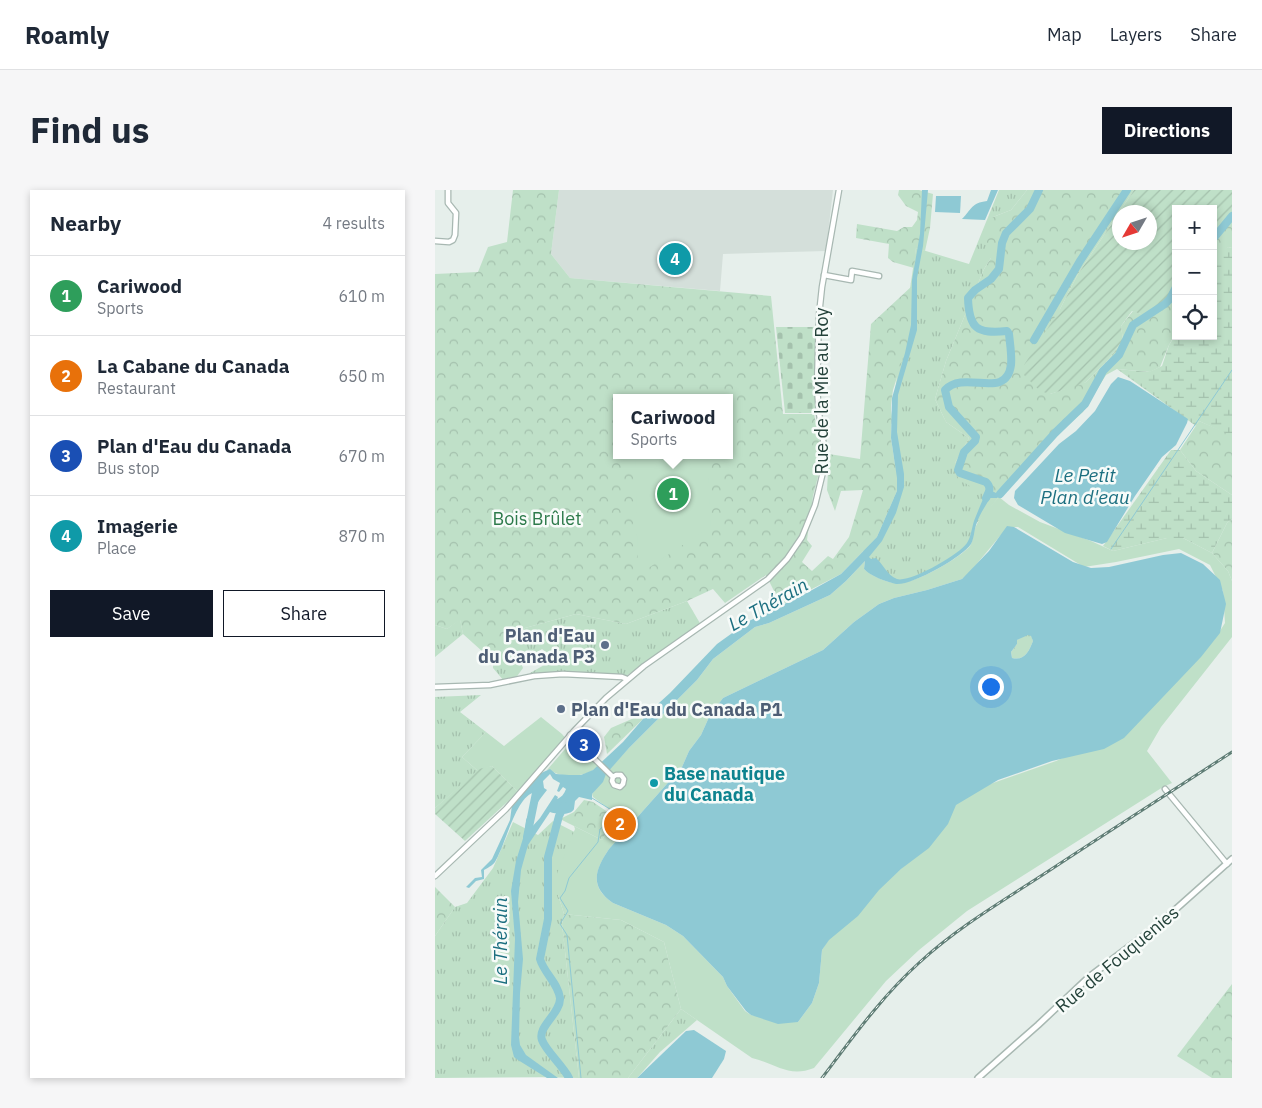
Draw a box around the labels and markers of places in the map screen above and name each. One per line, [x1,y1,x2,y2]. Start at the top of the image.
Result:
pin: 4 [659,240,691,278]
pin: 1 [657,475,689,513]
place label: Plan d'Eau du Canada P3 [478,624,595,668]
marker: Plan d'Eau du Canada P3 [599,639,611,651]
place label: Plan d'Eau du Canada P1 [571,698,782,721]
marker: Plan d'Eau du Canada P1 [555,703,567,715]
pin: 3 [568,726,600,764]
place label: Base nautique du Canada [664,762,785,806]
marker: Base nautique du Canada [648,777,660,789]
pin: 2 [604,805,636,843]

